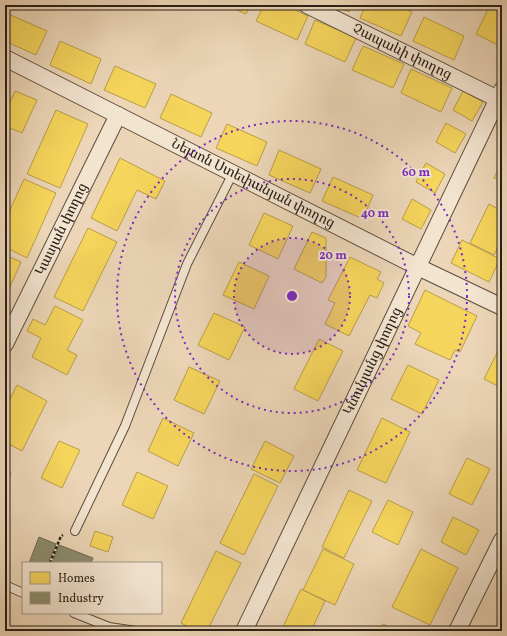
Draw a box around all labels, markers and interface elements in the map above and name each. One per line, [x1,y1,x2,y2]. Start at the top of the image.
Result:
street label: Չապաևի փողոց [349,19,455,84]
street label: Նելսոն Ստեփանյան փողոց [168,134,338,233]
text: 60 m [402,165,430,181]
street label: Կասյան փողոց [31,180,92,279]
text: 40 m [361,206,390,222]
text: 20 m [319,248,347,264]
centre of rings [285,289,299,303]
street label: Կնունյանց փողոց [339,304,407,418]
legend [22,562,162,614]
text: Homes [58,571,95,587]
text: Industry [58,591,104,607]

